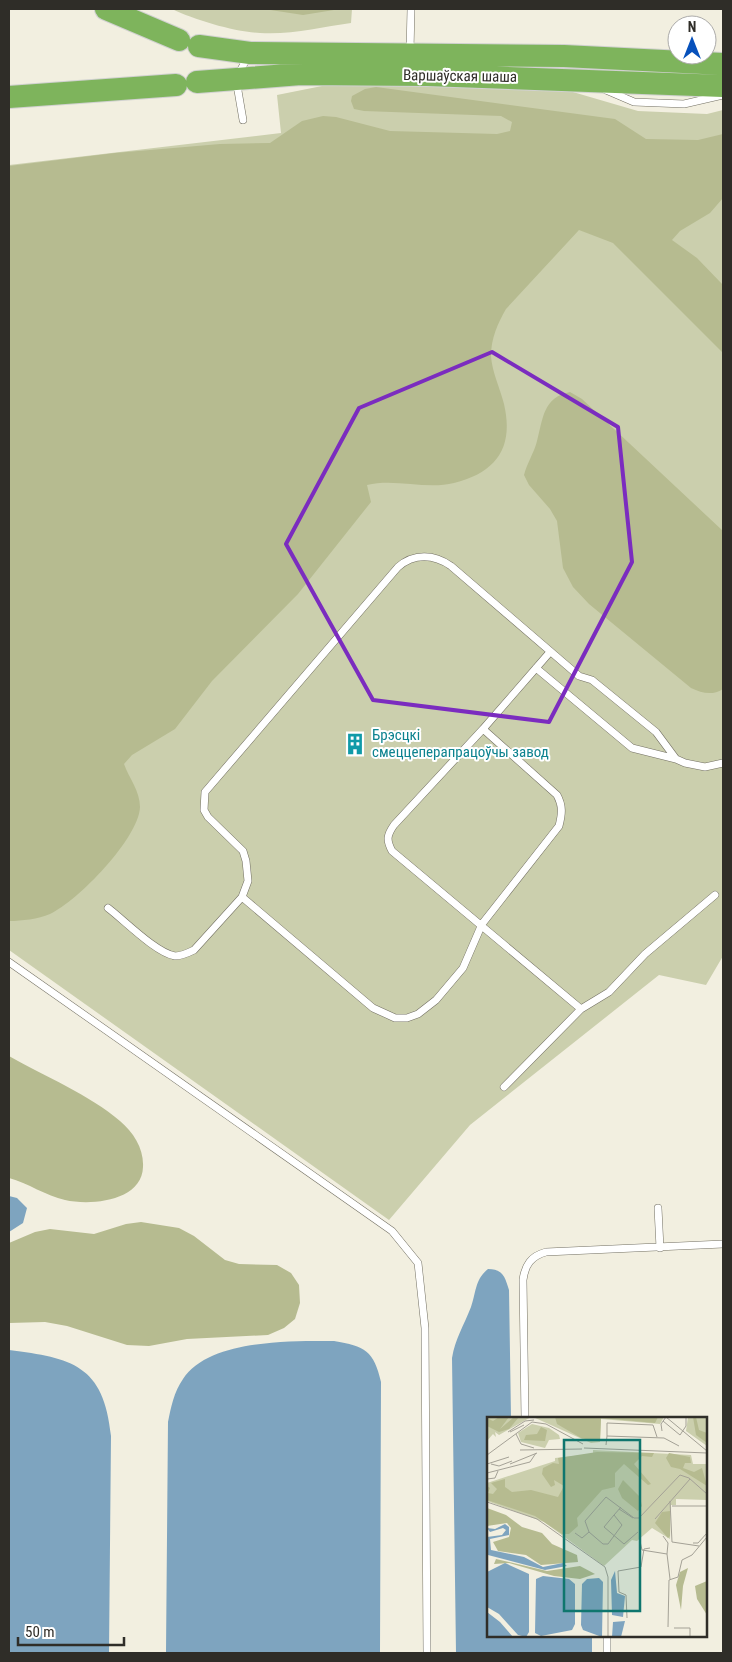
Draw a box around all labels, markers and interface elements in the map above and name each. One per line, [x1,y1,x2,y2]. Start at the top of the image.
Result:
north arrow [667,15,717,65]
text: N [688,19,696,35]
street label: Варшаўская шаша [403,66,517,86]
place label: Брэсцкі смеццеперапрацоўчы завод [372,726,549,761]
building icon: Брэсцкі смеццеперапрацоўчы завод [342,731,368,757]
inset map [487,1417,707,1637]
scale bar [18,1614,124,1646]
text: 50 m [25,1623,55,1641]

